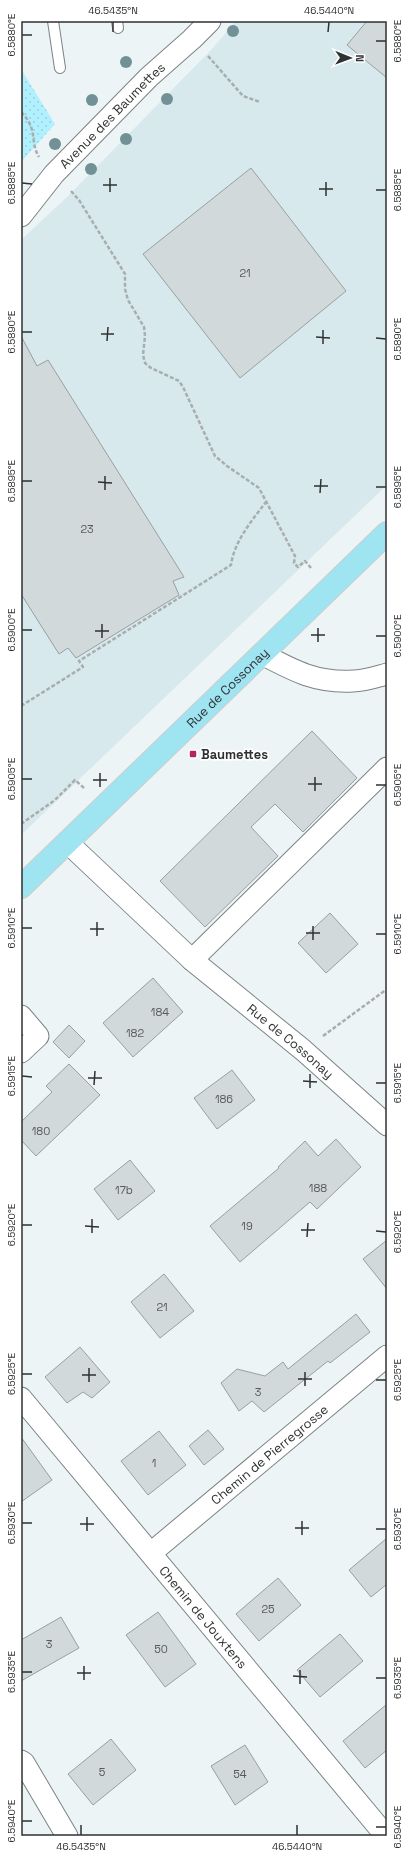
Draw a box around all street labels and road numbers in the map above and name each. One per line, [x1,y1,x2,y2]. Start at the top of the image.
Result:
street label: Avenue des Baumettes [56,58,168,172]
street label: Rue de Cossonay [183,644,272,731]
street label: Rue de Cossonay [244,1000,337,1082]
street label: Chemin de Pierregrosse [207,1400,331,1508]
street label: Chemin de Jouxtens [156,1562,251,1672]

